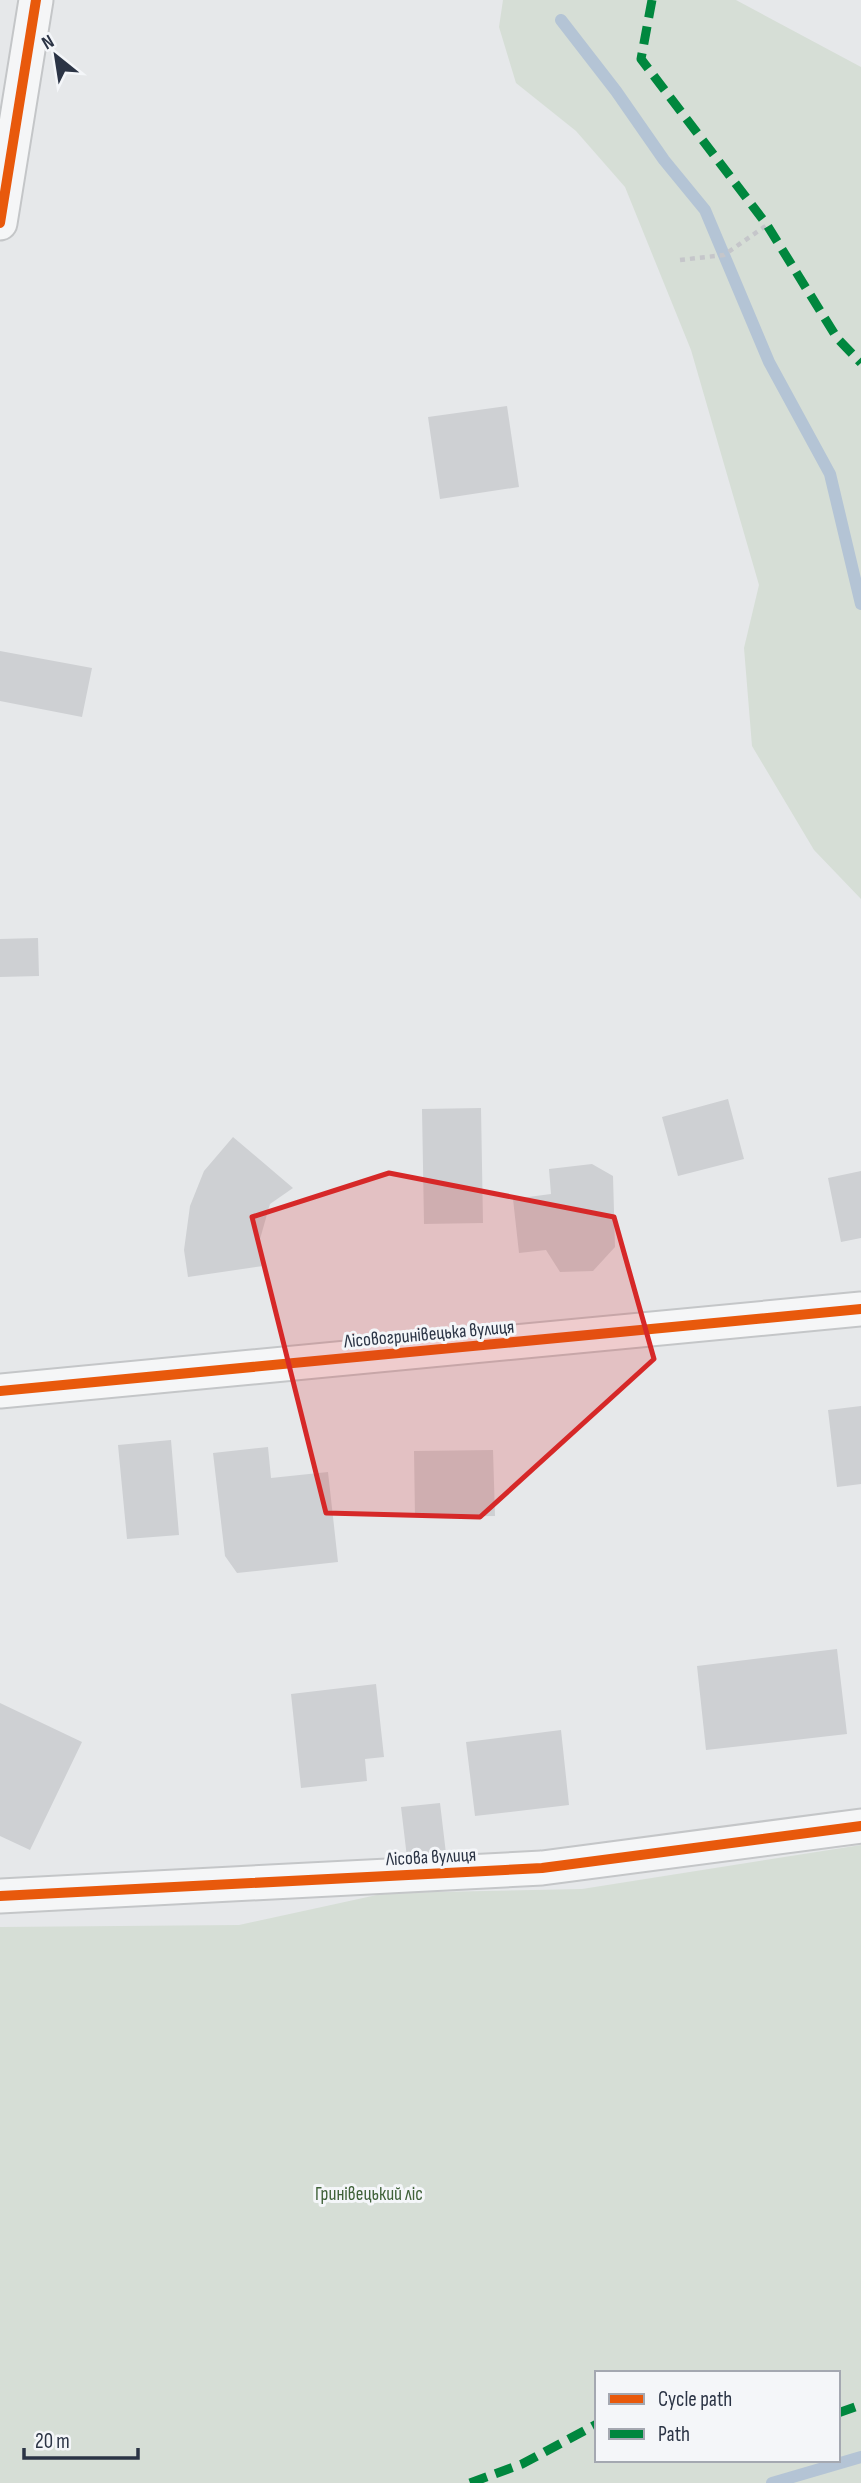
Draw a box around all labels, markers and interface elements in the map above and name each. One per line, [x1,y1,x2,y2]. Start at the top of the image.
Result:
north arrow [21,21,91,91]
text: N [38,30,58,55]
street label: Лісовогринівецька вулиця [342,1316,515,1353]
street label: Лісова вулиця [384,1844,477,1871]
park label: Гринівецький ліс [315,2183,423,2206]
legend [595,2371,840,2462]
text: Cycle path [658,2387,732,2412]
scale bar [24,2416,138,2460]
text: Path [658,2422,690,2447]
text: 20 m [35,2429,70,2454]

